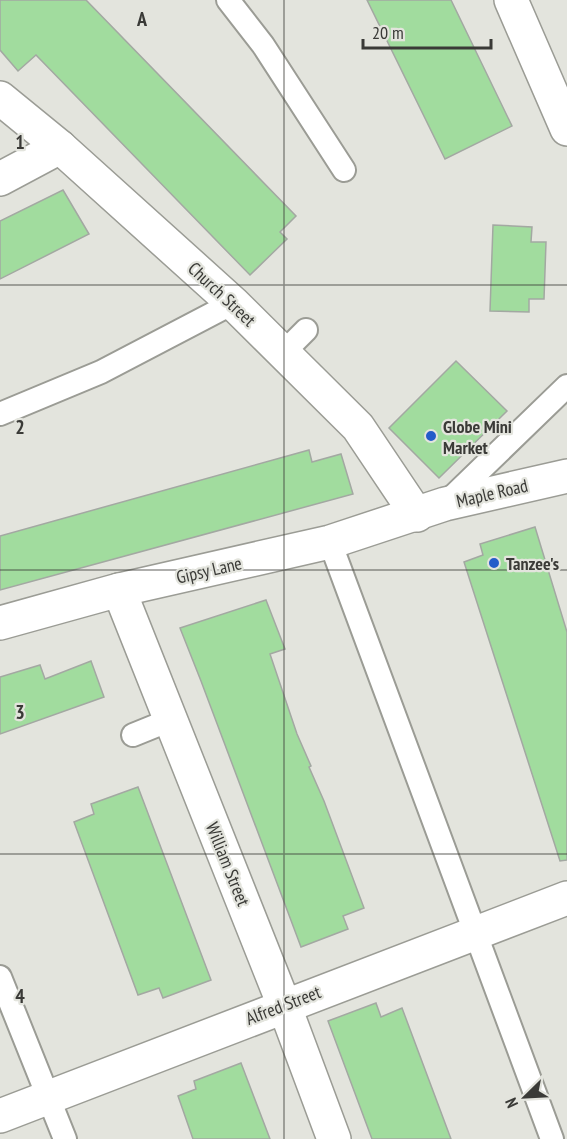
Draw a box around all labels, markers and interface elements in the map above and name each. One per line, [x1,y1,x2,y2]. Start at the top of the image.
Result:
text: A [136,6,148,32]
scale bar [363,12,490,50]
text: 20 m [372,21,404,44]
text: 1 [15,129,25,155]
street label: Church Street [183,257,261,331]
text: 2 [15,414,25,440]
place label: Globe Mini Market [443,415,512,459]
marker: Globe Mini Market [424,429,438,443]
street label: Maple Road [454,474,530,512]
street label: Gipsy Lane [174,551,244,589]
place label: Tanzee's [506,552,559,575]
marker: Tanzee's [487,556,501,570]
text: 3 [15,699,25,725]
street label: William Street [201,819,255,909]
street label: Alfred Street [242,980,324,1030]
text: 4 [15,983,25,1009]
north arrow [495,1067,555,1127]
text: N [500,1095,522,1111]

